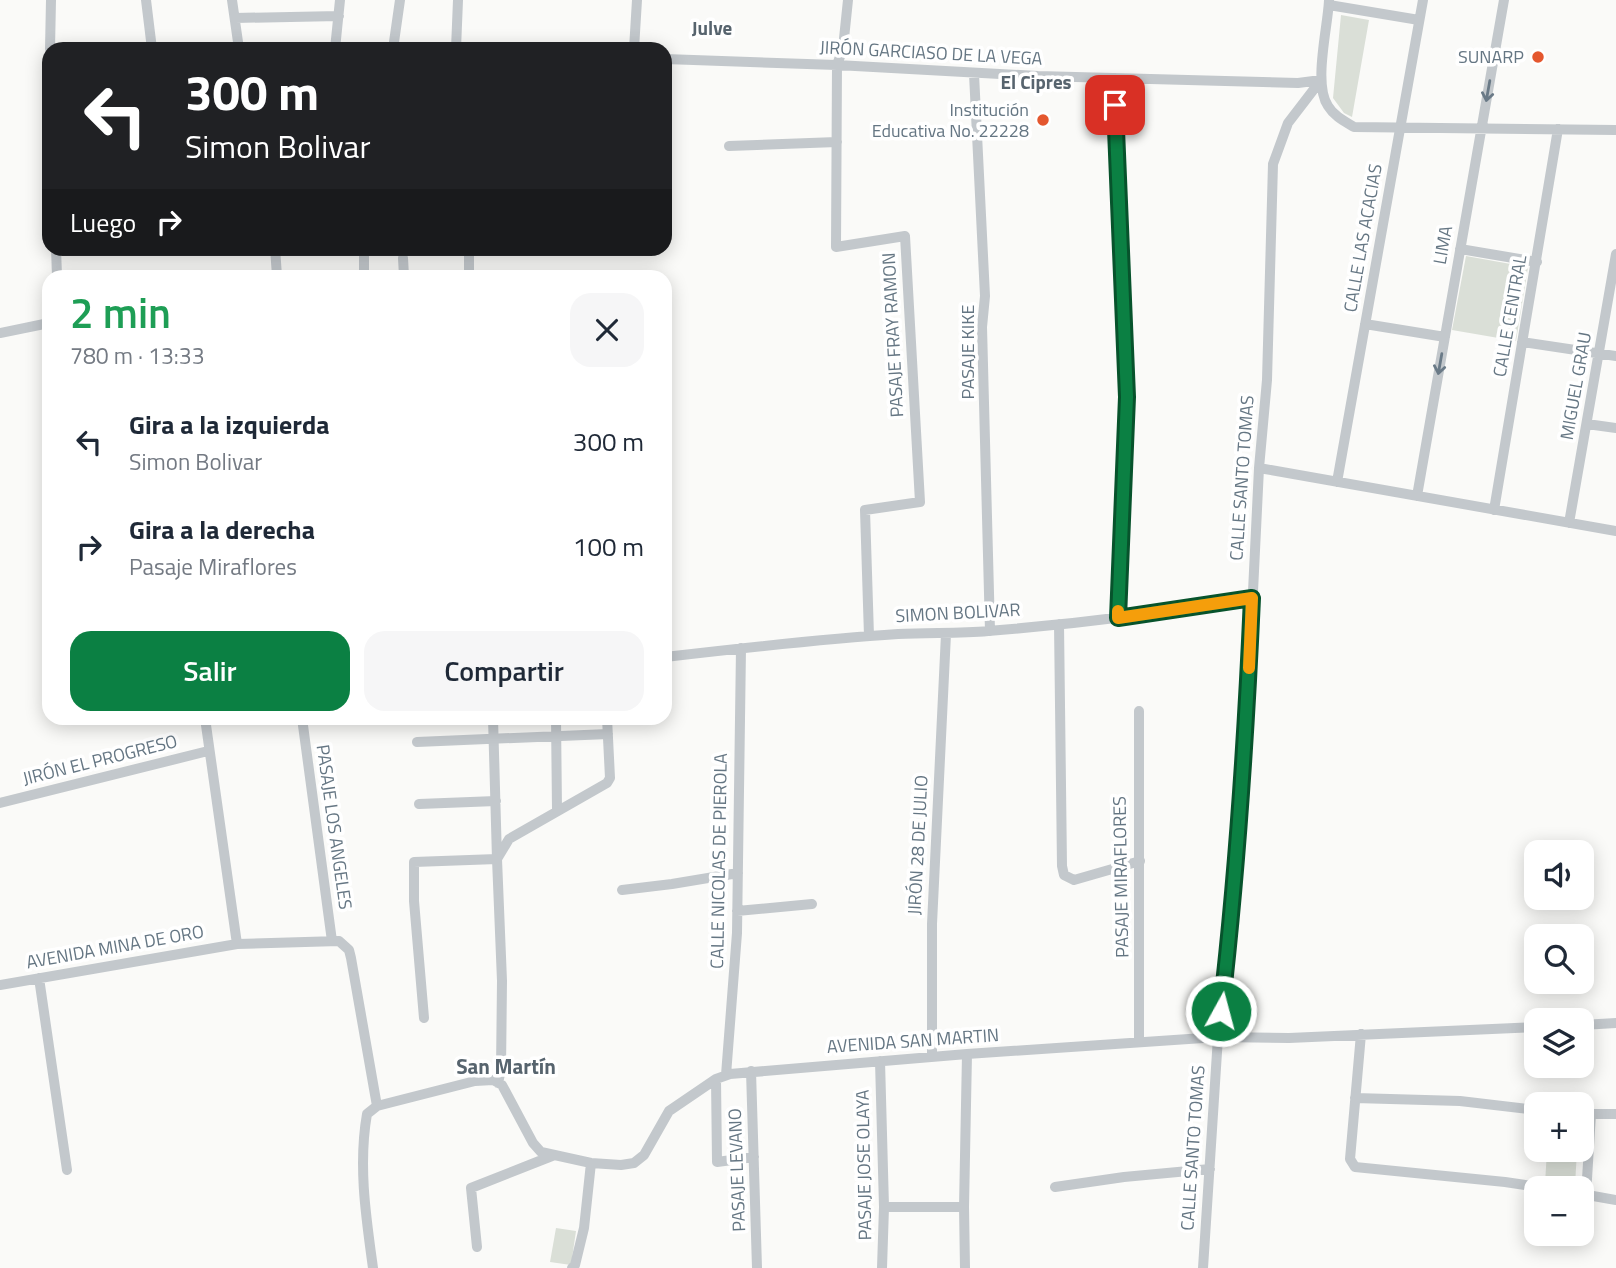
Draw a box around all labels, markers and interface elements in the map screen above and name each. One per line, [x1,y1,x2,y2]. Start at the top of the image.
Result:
district label: Julve [692,13,733,42]
street label: JIRÓN GARCIASO DE LA VEGA [819,33,1043,72]
place label: SUNARP [1458,43,1524,70]
marker: SUNARP [1530,49,1546,65]
text: 300 m [185,54,319,129]
district label: El Cipres [1000,67,1072,96]
icon: left [70,70,161,161]
pin [1085,75,1145,135]
one-way arrow [1480,79,1494,102]
icon: arrive [1096,86,1134,124]
place label: Institución Educativa No. 22228 [872,96,1029,144]
marker: Institución Educativa No. 22228 [1035,112,1051,128]
text: Simon Bolivar [185,122,370,170]
street label: CALLE LAS ACACIAS [1336,162,1389,314]
text: Luego [70,203,136,242]
icon: right [150,203,188,241]
street label: LIMA [1426,223,1459,266]
street label: PASAJE FRAY RAMON [875,252,910,418]
street label: CALLE CENTRAL [1486,252,1534,379]
text: 2 min [70,280,171,344]
button: close [570,293,644,367]
street label: PASAJE KIKE [954,304,981,399]
street label: MIGUEL GRAU [1553,330,1598,442]
text: 780 m · 13:33 [70,338,205,373]
one-way arrow [1433,352,1446,375]
street label: CALLE SANTO TOMAS [1222,394,1261,561]
text: Gira a la izquierda [129,405,330,444]
text: 300 m [573,422,644,461]
icon: left [70,423,108,461]
text: Simon Bolivar [129,444,262,479]
text: Gira a la derecha [129,510,315,549]
text: 100 m [573,527,644,566]
icon: right [70,528,108,566]
text: Pasaje Miraflores [129,549,297,584]
street label: SIMON BOLIVAR [895,596,1021,629]
button: Salir [70,631,350,711]
button: Compartir [364,631,644,711]
street label: JIRÓN EL PROGRESO [20,727,180,792]
street label: PASAJE LOS ANGELES [310,743,359,911]
street label: CALLE NICOLAS DE PIEROLA [703,753,734,969]
street label: JIRÓN 28 DE JULIO [900,774,935,916]
street label: PASAJE MIRAFLORES [1106,796,1135,958]
map controls [1524,840,1594,1246]
button: sound [1524,840,1594,910]
street label: AVENIDA MINA DE ORO [24,918,206,975]
button: search [1524,924,1594,994]
position arrow [1184,974,1258,1048]
button: layers [1524,1008,1594,1078]
street label: AVENIDA SAN MARTIN [826,1021,1000,1060]
district label: San Martín [456,1050,556,1082]
street label: CALLE SANTO TOMAS [1173,1064,1212,1231]
street label: PASAJE JOSE OLAYA [849,1089,878,1241]
button: + [1524,1092,1594,1162]
street label: PASAJE LEVANO [721,1108,752,1232]
button: − [1524,1176,1594,1246]

